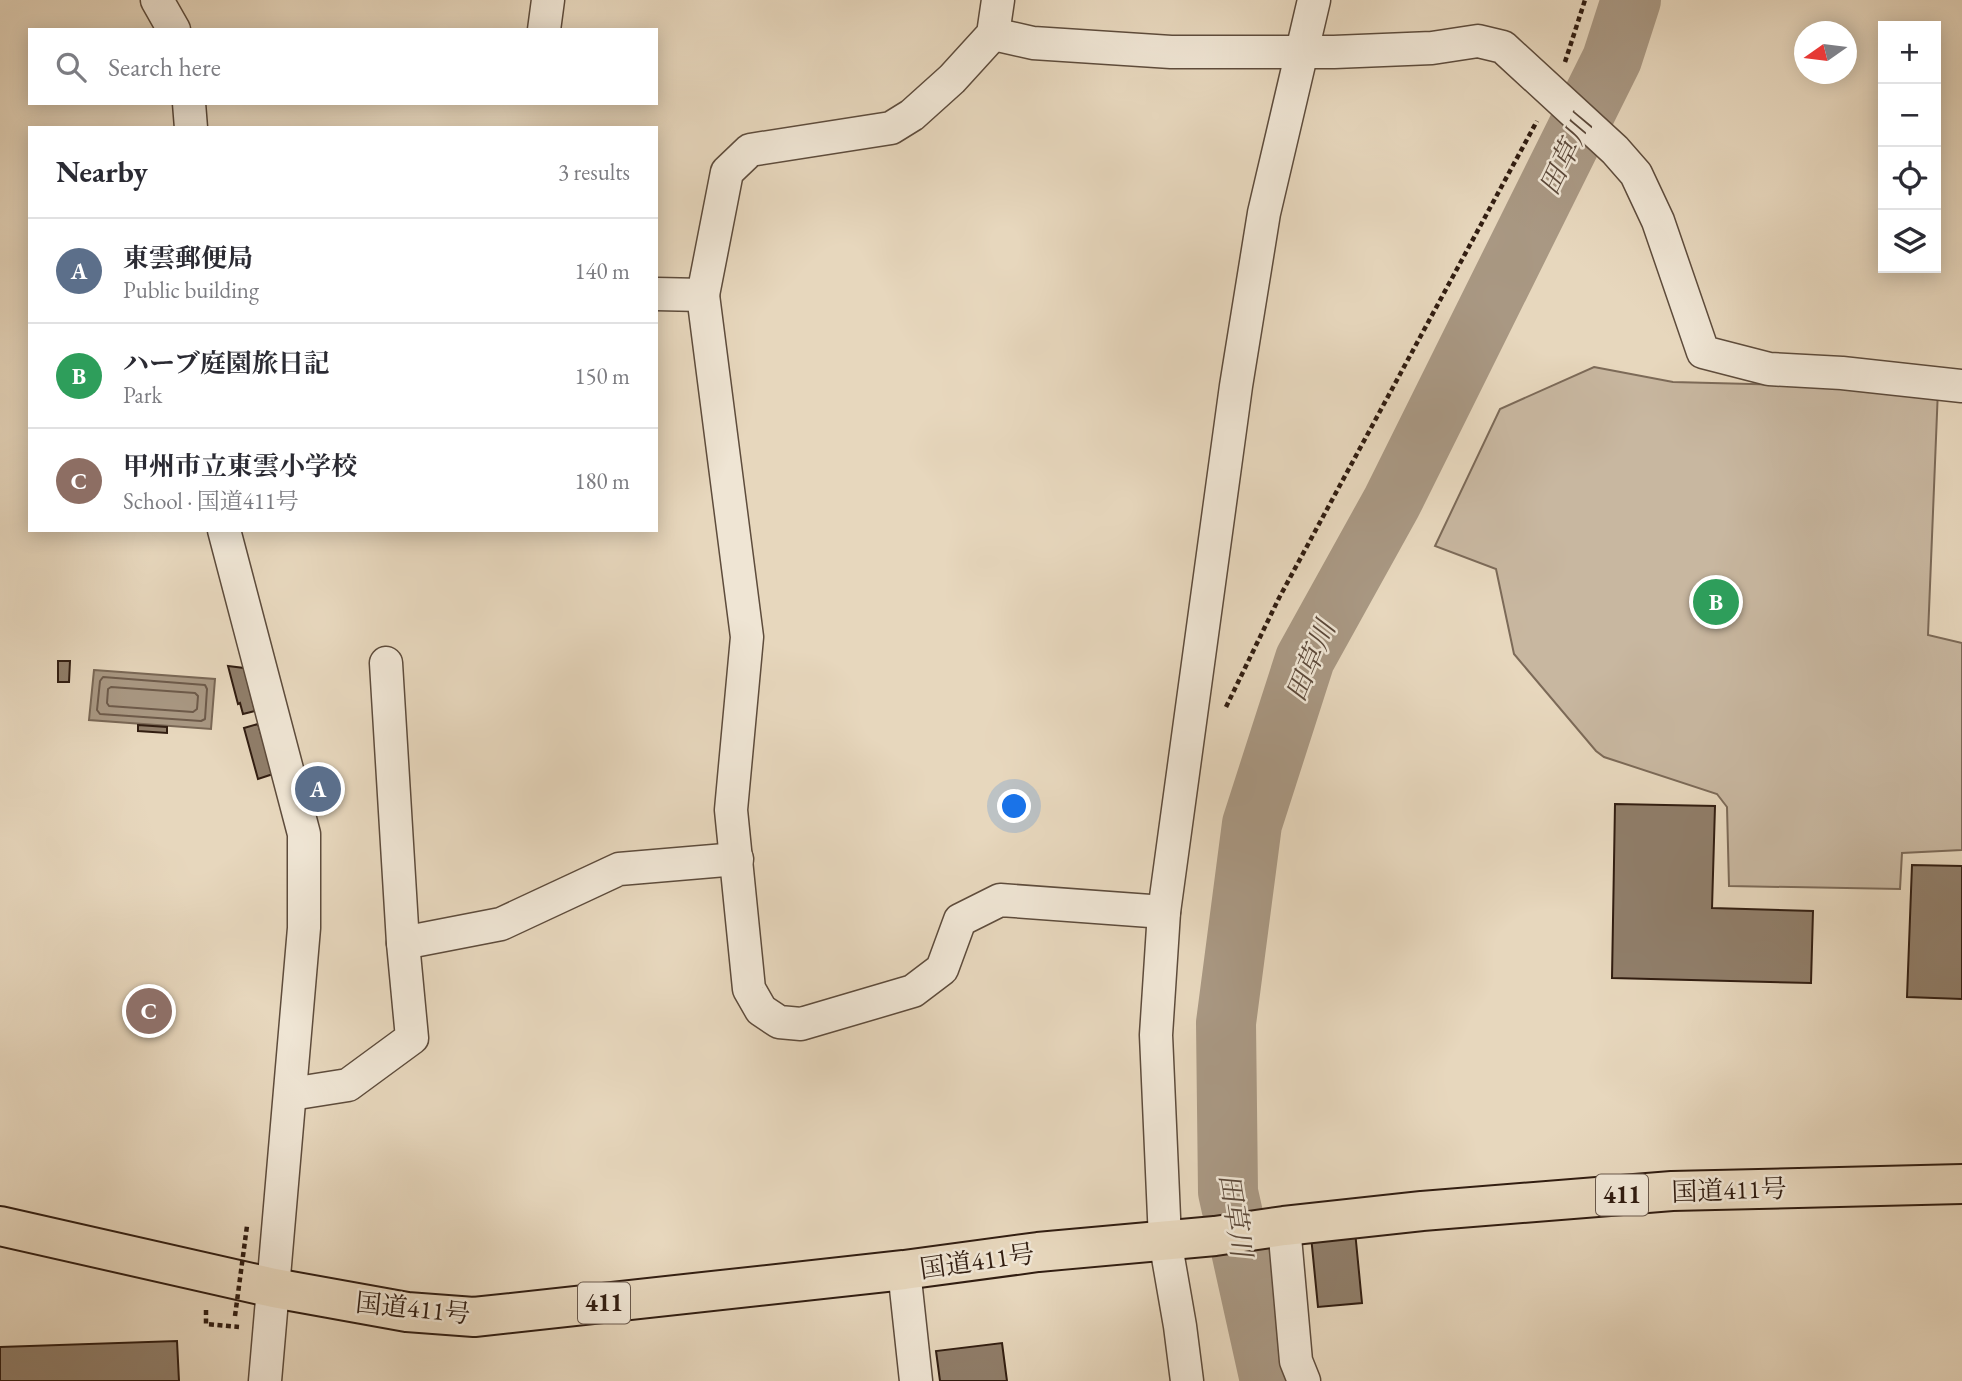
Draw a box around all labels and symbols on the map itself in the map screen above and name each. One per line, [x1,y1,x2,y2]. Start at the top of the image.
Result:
north arrow [1794,21,1857,84]
water label: 田草川 [1530,107,1601,201]
pin: B [1693,576,1739,628]
water label: 田草川 [1277,613,1344,707]
pin: A [295,763,341,815]
your location [997,789,1031,823]
pin: C [126,985,172,1037]
water label: 田草川 [1212,1171,1261,1262]
street label: 国道411号 [1671,1171,1787,1209]
road number: 411 [1596,1175,1648,1216]
street label: 国道411号 [917,1236,1037,1286]
road number: 411 [578,1282,630,1324]
street label: 国道411号 [354,1285,472,1331]

